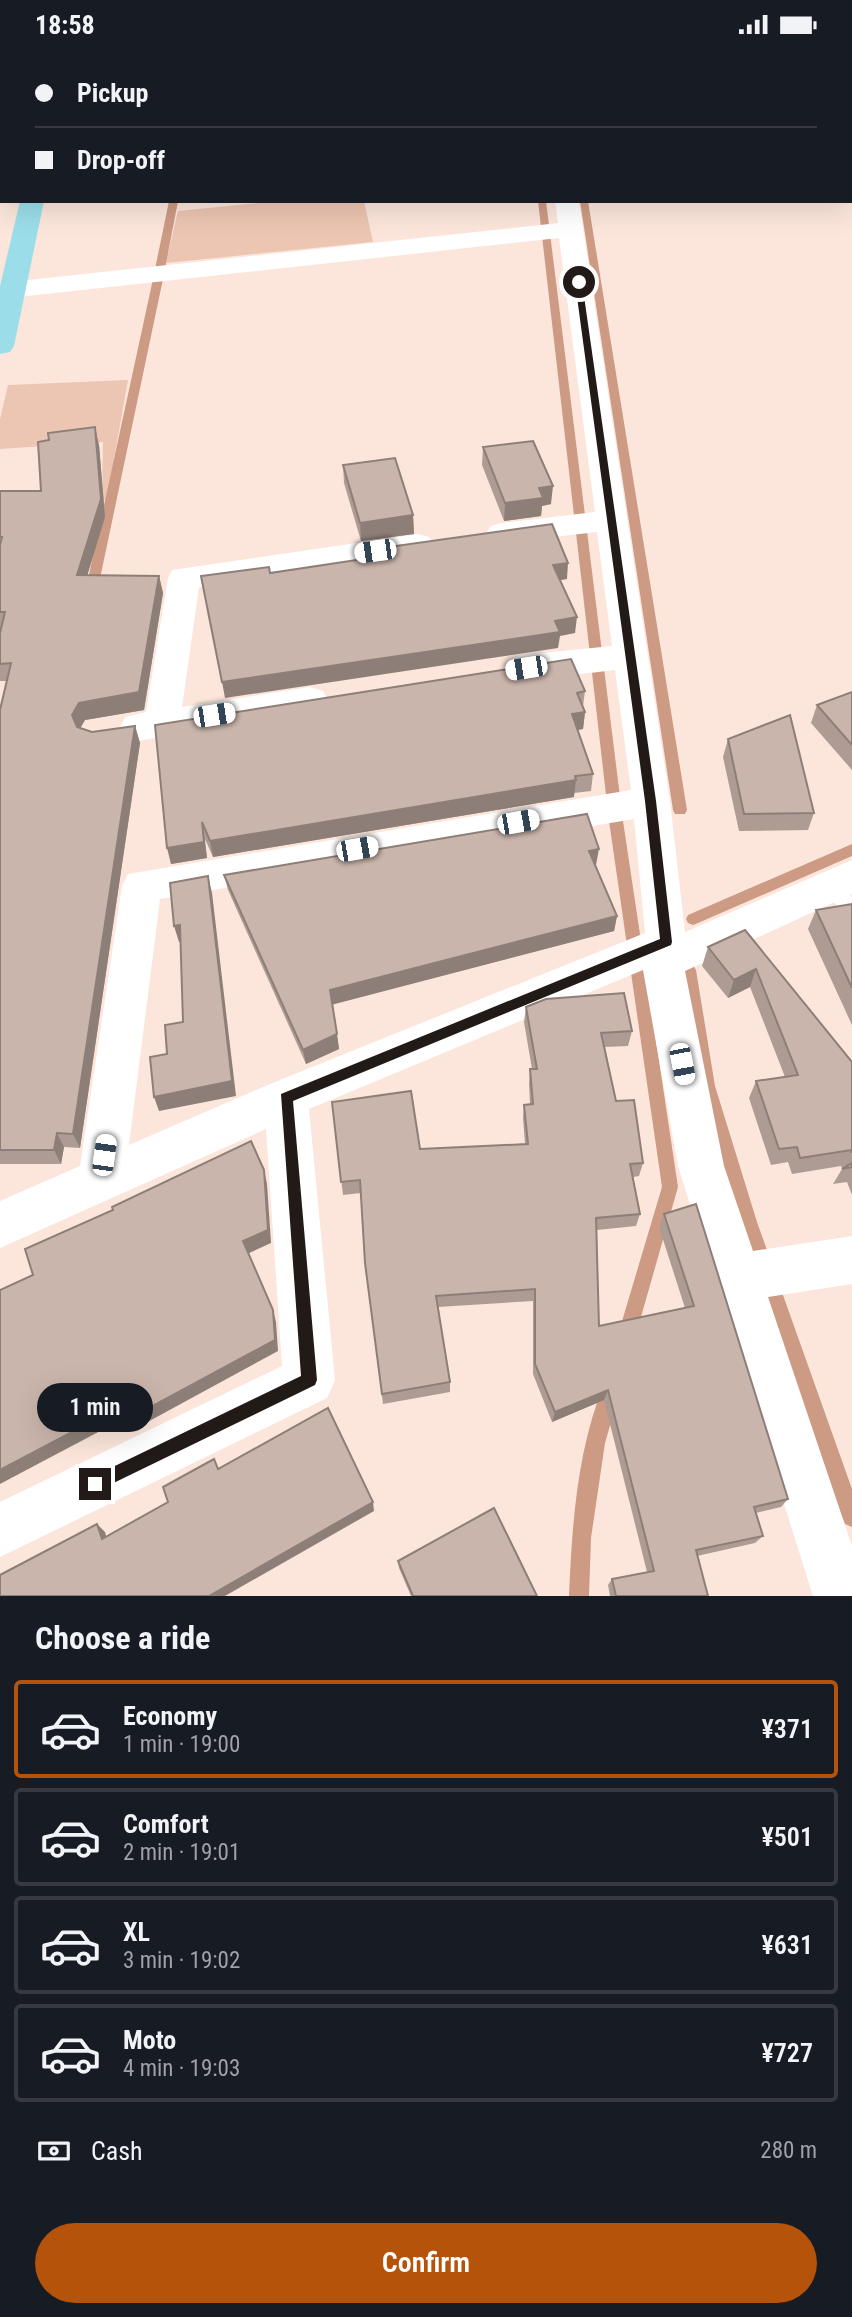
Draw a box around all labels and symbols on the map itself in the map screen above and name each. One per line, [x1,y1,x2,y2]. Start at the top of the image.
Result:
route start [563,266,595,298]
car [353,538,398,564]
car [504,654,549,682]
car [192,701,237,729]
car [496,808,541,836]
car [335,835,380,863]
car [668,1041,697,1087]
car [91,1133,118,1177]
callout: 1 min [37,1383,153,1431]
route end [79,1468,111,1500]

